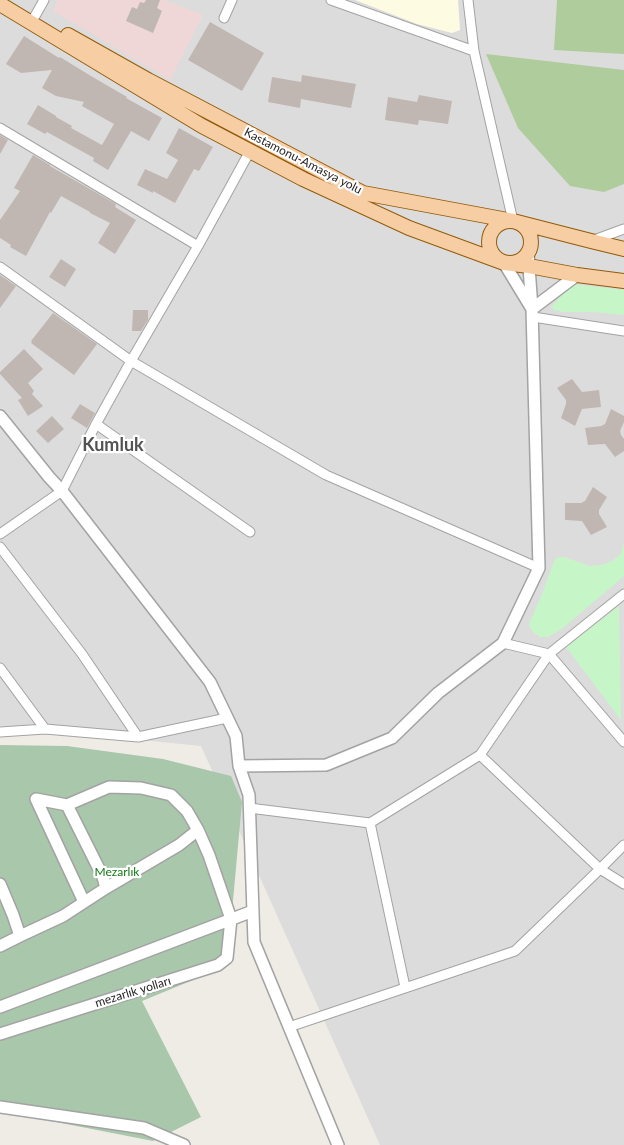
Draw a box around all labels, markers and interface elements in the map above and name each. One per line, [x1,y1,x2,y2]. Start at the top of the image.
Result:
street label: Kastamonu-Amasya yolu [242,125,364,197]
district label: Kumluk [82,434,144,456]
park label: Mezarlık [95,865,139,879]
street label: mezarlık yolları [93,974,173,1010]

